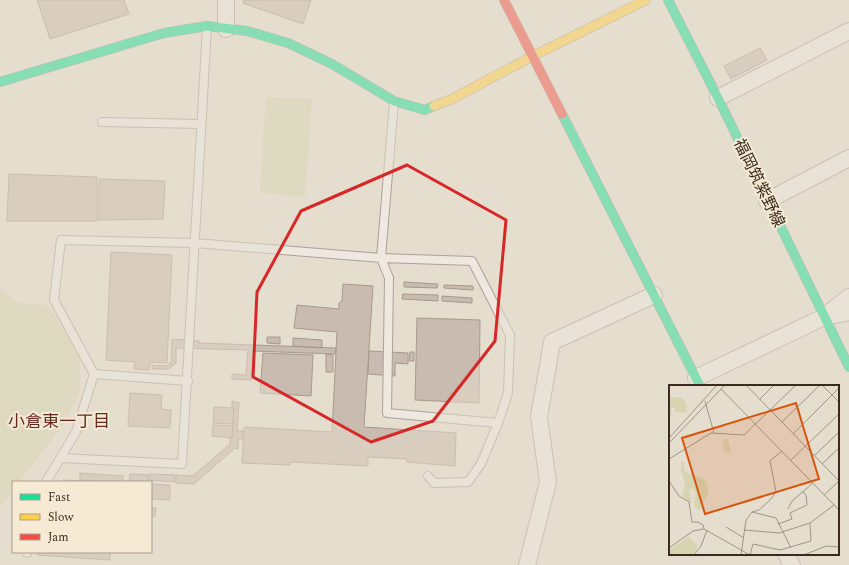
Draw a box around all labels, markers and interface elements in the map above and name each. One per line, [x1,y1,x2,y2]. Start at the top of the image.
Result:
street label: 福岡筑紫野線 [727,135,791,231]
inset map [669,385,839,555]
district label: 小倉東一丁目 [8,409,110,435]
legend [12,481,152,553]
text: Fast [48,488,70,507]
text: Slow [48,508,74,527]
text: Jam [48,528,69,547]

